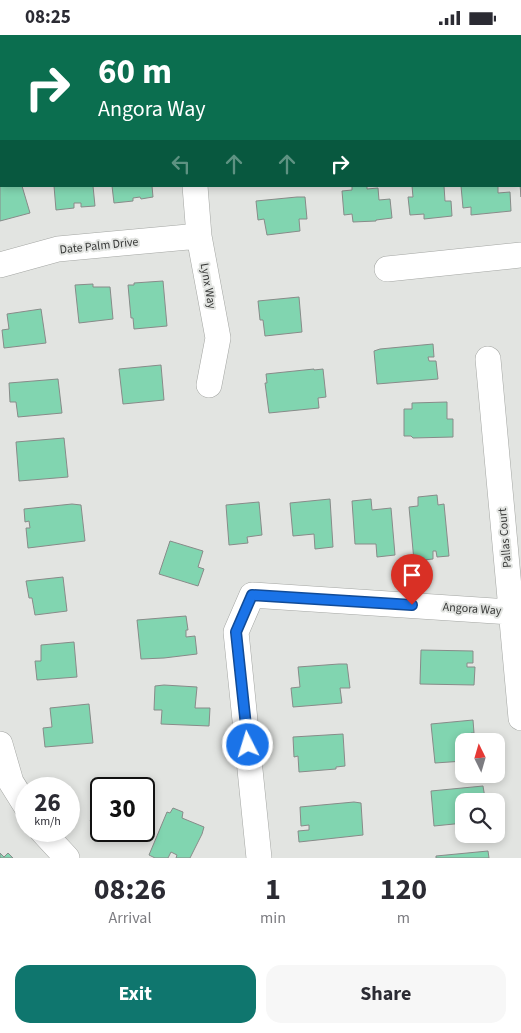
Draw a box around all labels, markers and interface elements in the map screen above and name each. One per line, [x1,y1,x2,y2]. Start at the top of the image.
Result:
text: 08:25 [25,4,71,31]
text: 60 m [98,47,172,97]
icon: right [15,55,80,120]
text: Angora Way [98,93,206,125]
icon: left [167,150,195,178]
icon: ahead [220,150,248,178]
icon: ahead [273,150,301,178]
icon: right [326,150,354,178]
street label: Date Palm Drive [59,233,139,259]
street label: Lynx Way [196,262,220,311]
street label: Pallas Court [494,507,516,569]
pin [391,554,433,605]
icon: arrive [398,561,426,589]
street label: Angora Way [442,598,502,620]
position arrow [221,718,273,770]
north arrow [455,733,505,783]
map controls [455,733,505,843]
speed limit sign: 30 [90,777,155,842]
text: 26 [34,785,61,821]
button: search [455,793,505,843]
text: km/h [34,813,61,830]
text: 08:26 [94,868,166,911]
text: 1 [265,868,281,911]
text: 120 [380,868,427,911]
text: Arrival [108,907,151,929]
text: min [260,907,286,929]
text: m [397,907,410,929]
button: Exit [15,965,256,1023]
button: Share [266,965,506,1023]

